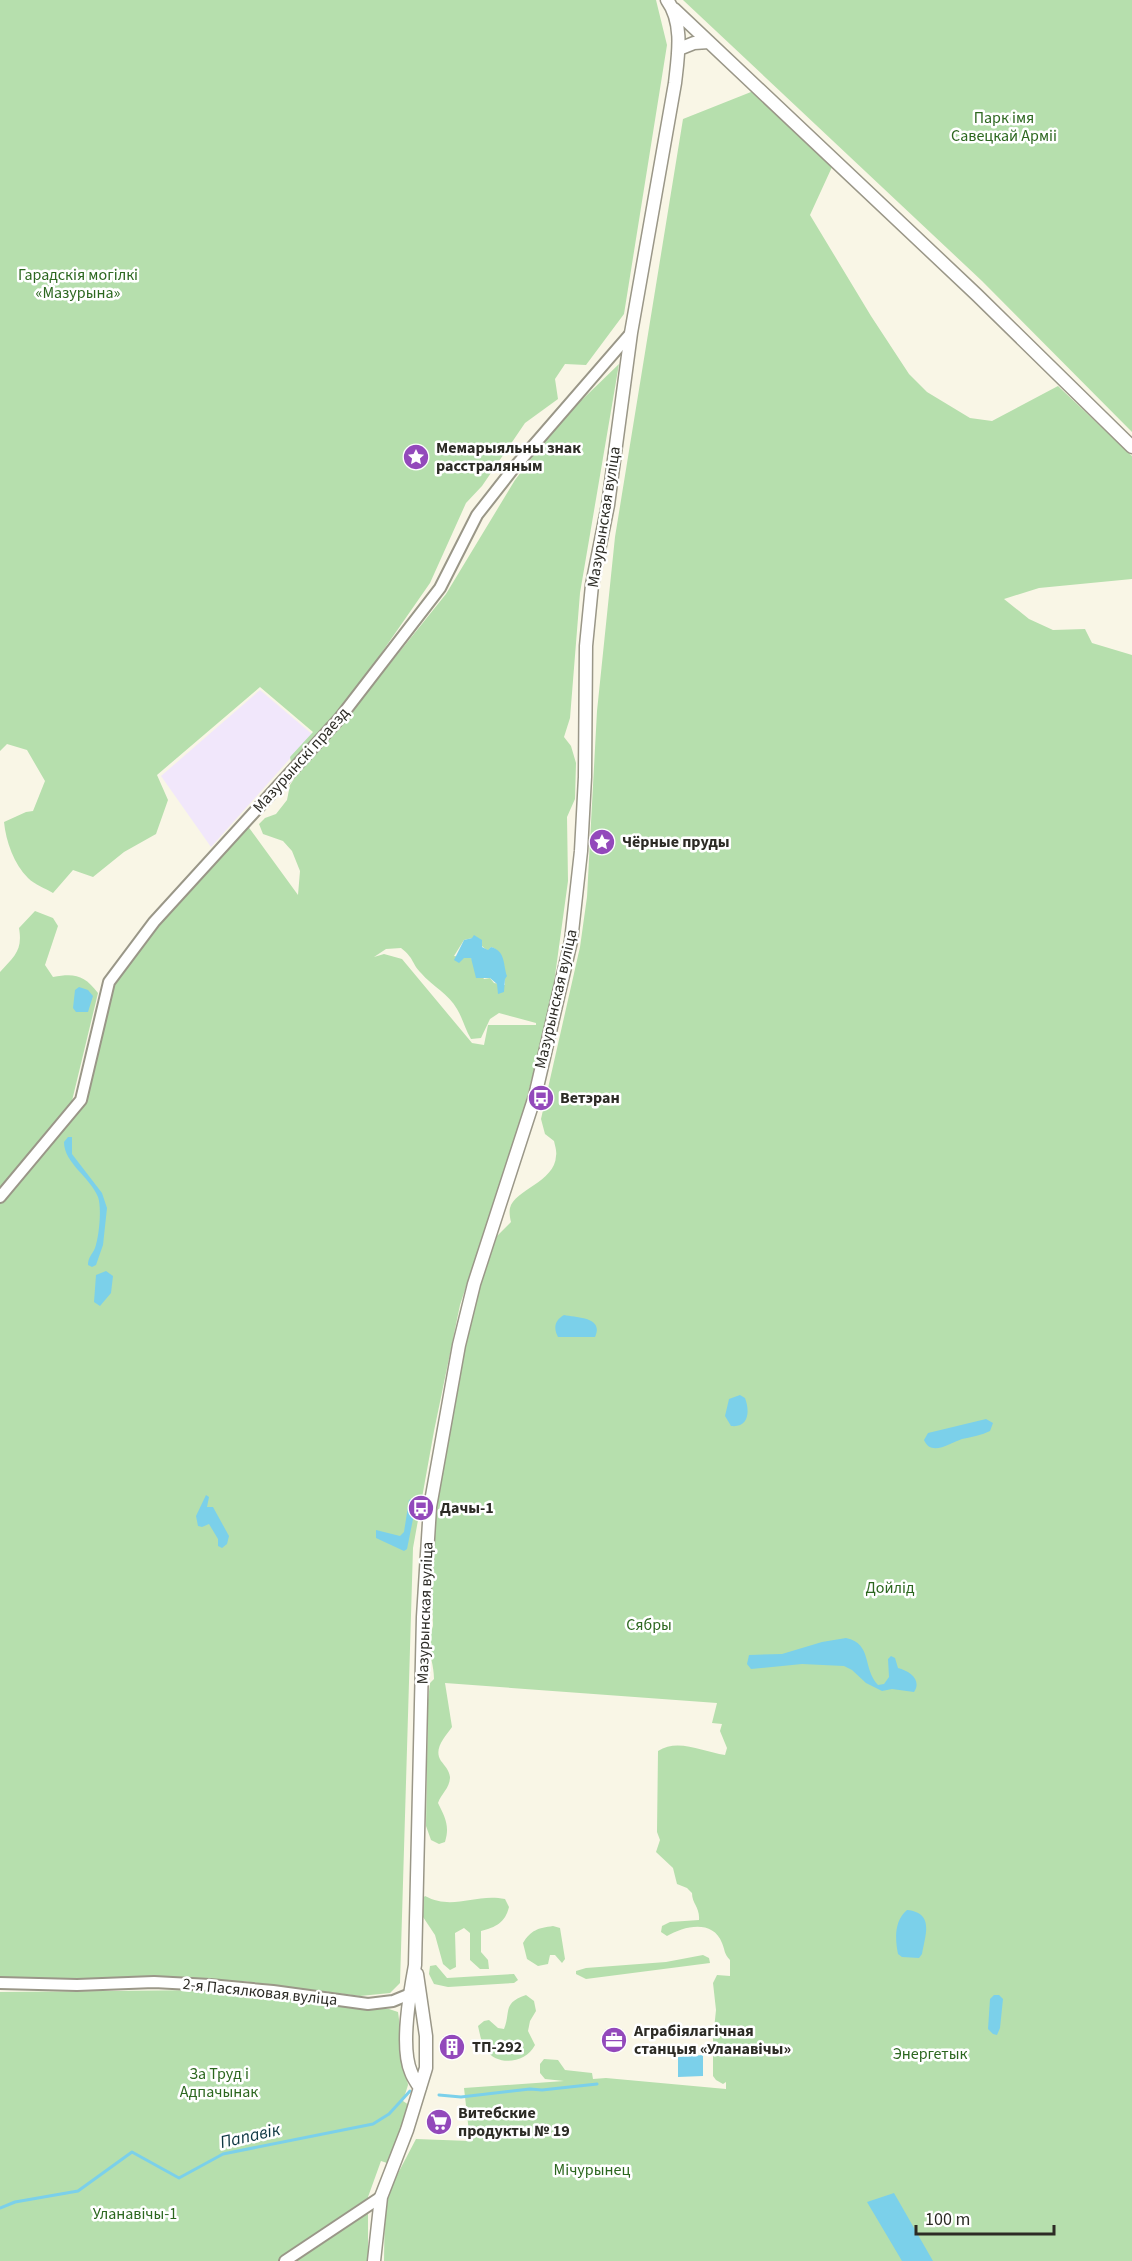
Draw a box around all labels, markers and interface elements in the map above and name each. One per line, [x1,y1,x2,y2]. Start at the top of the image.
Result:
park label: Парк імя Савецкай Арміі [951,107,1057,147]
park label: Гарадскія могілкі «Мазурына» [18,264,138,304]
place label: Мемарыяльны знак расстраляным [436,437,581,477]
place icon: Мемарыяльны знак расстраляным [401,442,431,472]
street label: Мазурынская вуліца [582,445,626,589]
street label: Мазурынскі праезд [248,702,355,817]
place icon: Чёрные пруды [587,827,617,857]
place label: Чёрные пруды [622,831,730,853]
street label: Мазурынская вуліца [529,927,583,1071]
bus stop icon: Ветэран [526,1083,556,1113]
place label: Ветэран [560,1087,620,1109]
bus stop icon: Дачы-1 [406,1493,436,1523]
place label: Дачы-1 [440,1497,494,1519]
street label: Мазурынская вуліца [412,1541,438,1685]
park label: Дойлід [866,1577,915,1599]
park label: Сябры [626,1614,672,1636]
street label: 2-я Пасялковая вуліца [182,1973,338,2011]
place label: Аграбіялагічная станцыя «Уланавічы» [633,2020,791,2060]
office icon: Аграбіялагічная станцыя «Уланавічы» [599,2025,629,2055]
building icon: ТП-292 [437,2032,467,2062]
place label: ТП-292 [472,2036,522,2058]
park label: Энергетык [893,2043,967,2065]
park label: За Труд і Адпачынак [180,2063,258,2103]
place label: Витебские продукты № 19 [458,2102,570,2142]
supermarket icon: Витебские продукты № 19 [424,2107,454,2137]
water label: Папавік [217,2117,283,2155]
park label: Мічурынец [554,2159,630,2181]
scale bar [916,2198,1054,2236]
park label: Уланавічы-1 [93,2203,177,2225]
text: 100 m [925,2207,970,2232]

